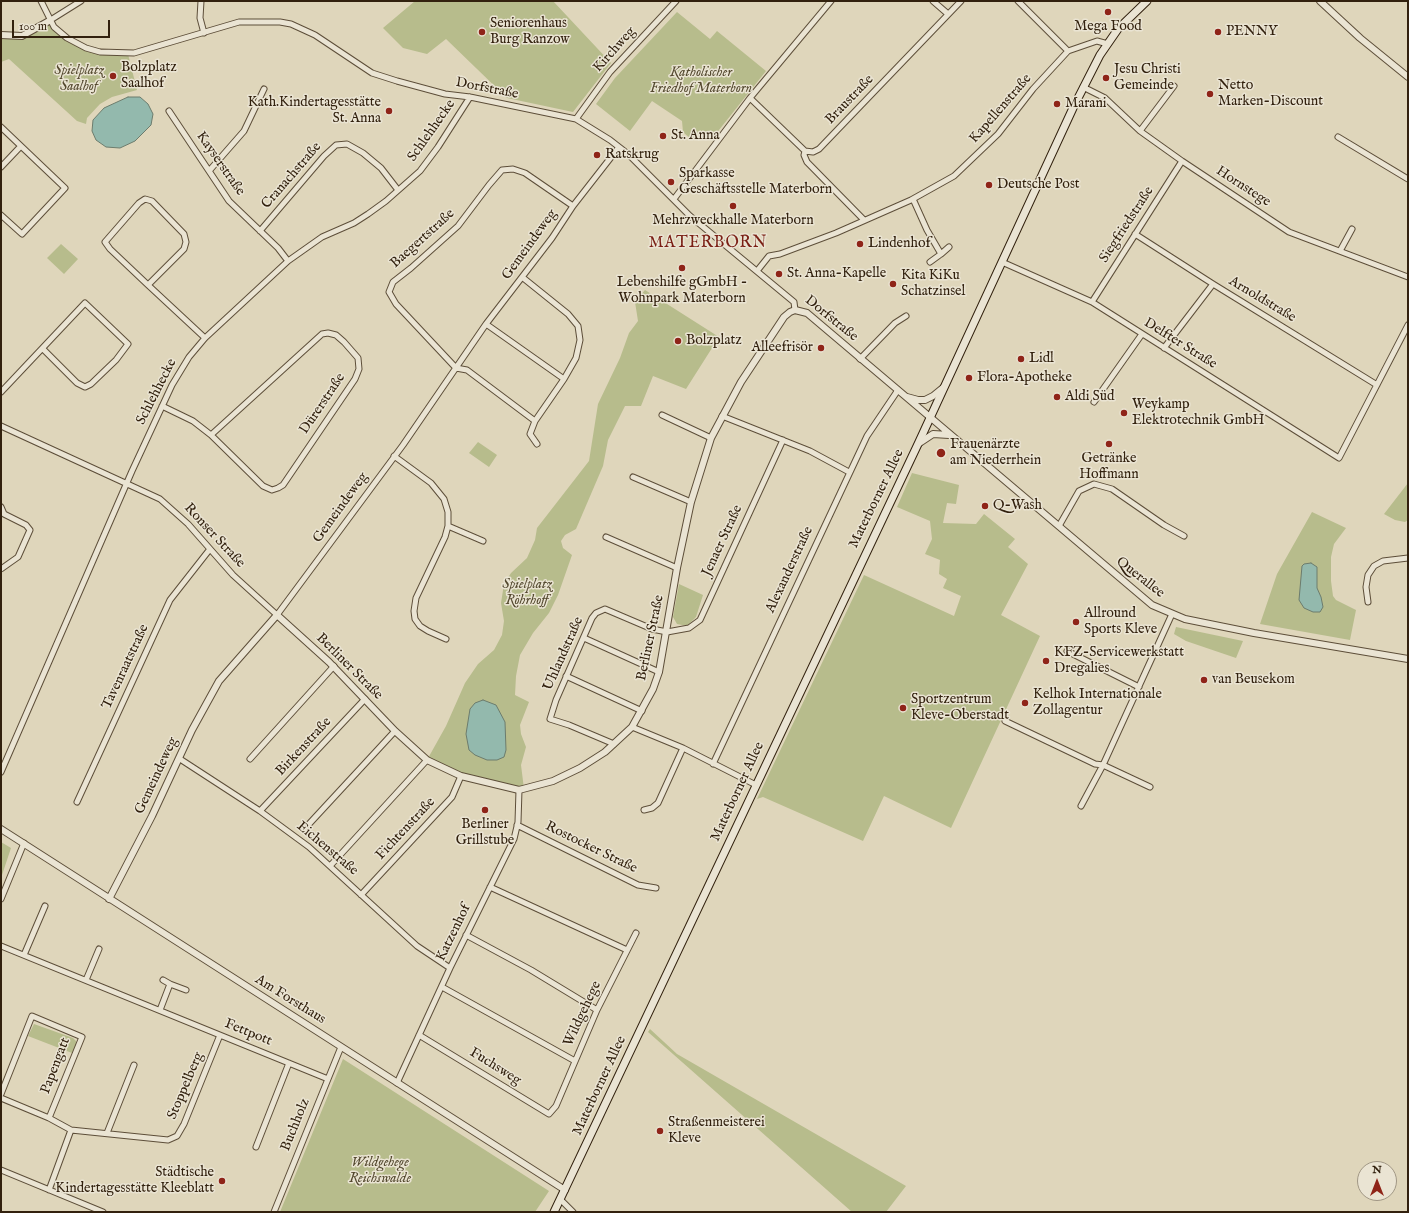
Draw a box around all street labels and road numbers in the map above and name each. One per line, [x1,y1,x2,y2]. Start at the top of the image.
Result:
street label: Kirchweg [590,24,640,76]
street label: Kapellenstraße [966,71,1036,147]
street label: Braustraße [822,72,878,128]
street label: Dorfstraße [454,75,520,103]
street label: Schlehhecke [404,97,460,165]
street label: Kayserstraße [192,129,248,199]
street label: Cranachstraße [259,139,325,213]
street label: Hornstege [1212,163,1274,211]
street label: Siegfriedstraße [1096,184,1158,266]
street label: Baegertstraße [388,206,458,272]
street label: Gemeindeweg [499,206,561,284]
street label: Arnoldstraße [1225,273,1299,327]
street label: Dorfstraße [801,292,861,346]
street label: Delfter Straße [1140,315,1220,373]
street label: Schlehhecke [133,356,181,428]
street label: Dürerstraße [297,370,349,438]
street label: Materborner Allee [846,447,908,551]
street label: Gemeindeweg [310,469,372,547]
street label: Ronser Straße [180,500,248,572]
street label: Jenaer Straße [699,503,747,579]
street label: Alexanderstraße [763,524,817,616]
street label: Querallee [1112,554,1168,602]
street label: Berliner Straße [634,594,668,682]
street label: Uhlandstraße [540,615,588,693]
street label: Tavenraatstraße [99,622,153,712]
street label: Berliner Straße [312,630,386,704]
street label: Birkenstraße [273,714,335,780]
street label: Gemeindeweg [132,735,182,817]
street label: Materborner Allee [708,740,768,844]
street label: Fichtenstraße [373,794,439,864]
street label: Eichenstraße [293,818,361,880]
street label: Rostocker Straße [542,818,640,878]
street label: Katzenhof [433,902,475,964]
street label: Am Forsthaus [252,972,328,1028]
street label: Wildgehege [561,979,605,1049]
street label: Fettpott [222,1016,274,1050]
street label: Materborner Allee [570,1034,630,1138]
street label: Papengatt [38,1036,74,1096]
street label: Fuchsweg [466,1045,524,1089]
street label: Stoppelberg [164,1050,208,1122]
street label: Buchholz [278,1096,314,1154]

